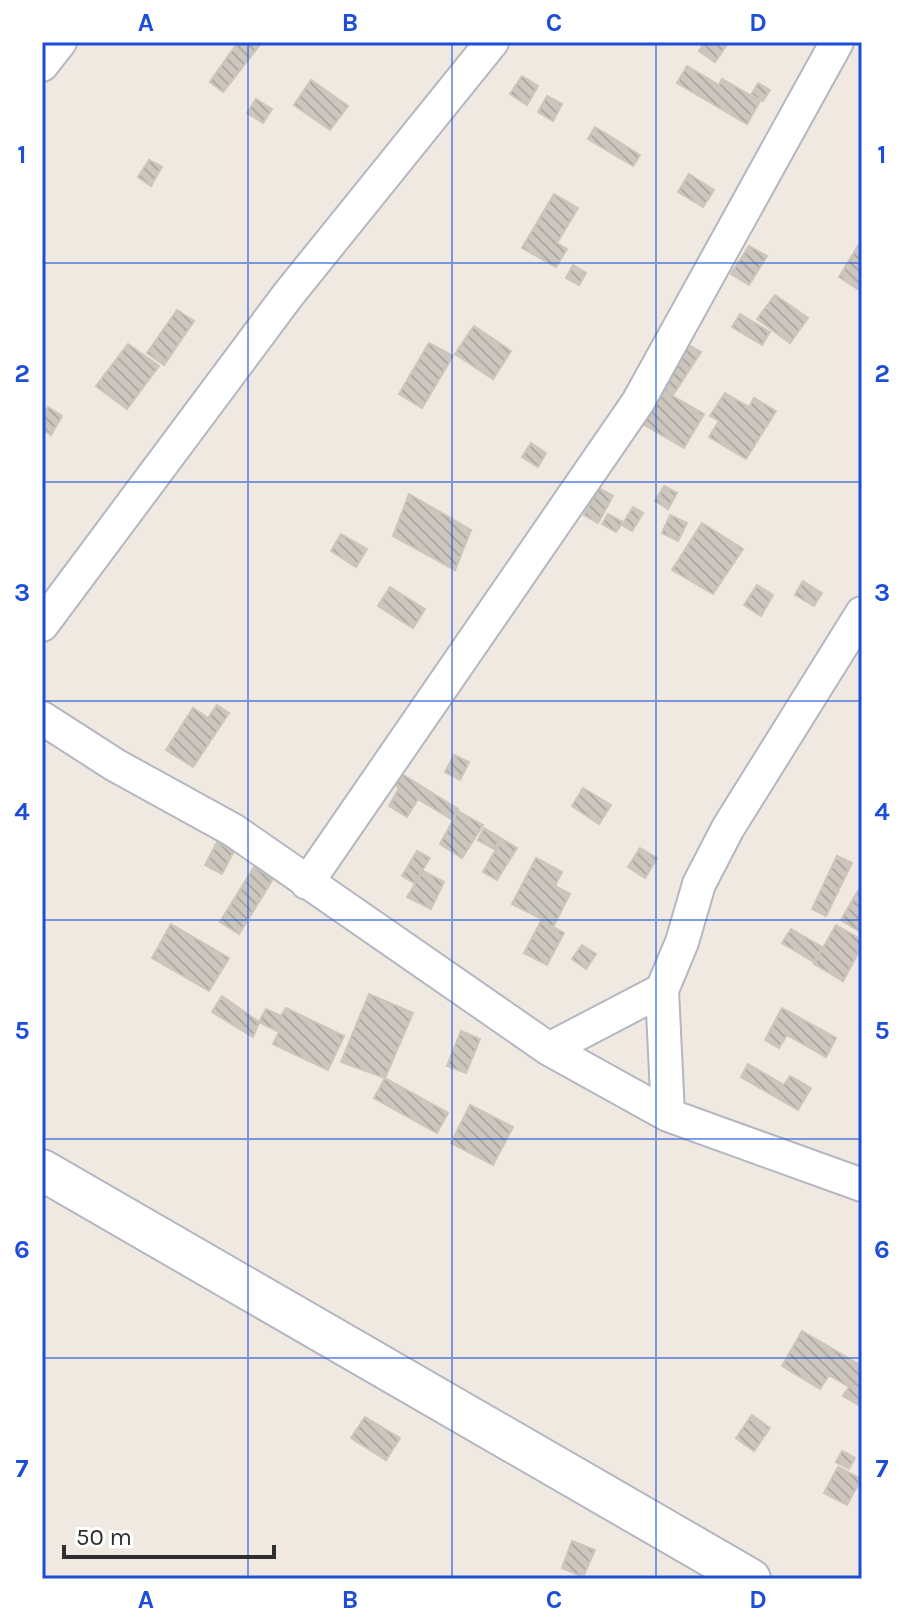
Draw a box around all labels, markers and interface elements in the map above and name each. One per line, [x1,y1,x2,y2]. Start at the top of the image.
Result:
text: A [138,7,154,38]
text: B [342,7,358,38]
text: C [546,7,562,38]
text: D [749,7,767,38]
text: 1 [17,139,27,170]
text: 1 [877,139,887,170]
text: 2 [14,358,30,389]
text: 2 [874,358,890,389]
text: 3 [14,577,30,608]
text: 3 [874,577,890,608]
text: 4 [14,796,30,827]
text: 4 [874,796,890,827]
text: 5 [14,1015,30,1046]
text: 5 [874,1015,890,1046]
text: 6 [14,1234,30,1265]
text: 6 [874,1234,890,1265]
text: 7 [16,1453,29,1484]
text: 7 [876,1453,889,1484]
scale bar [64,1509,274,1559]
text: 50 m [76,1523,132,1551]
text: A [138,1584,154,1615]
text: B [342,1584,358,1615]
text: C [546,1584,562,1615]
text: D [749,1584,767,1615]

